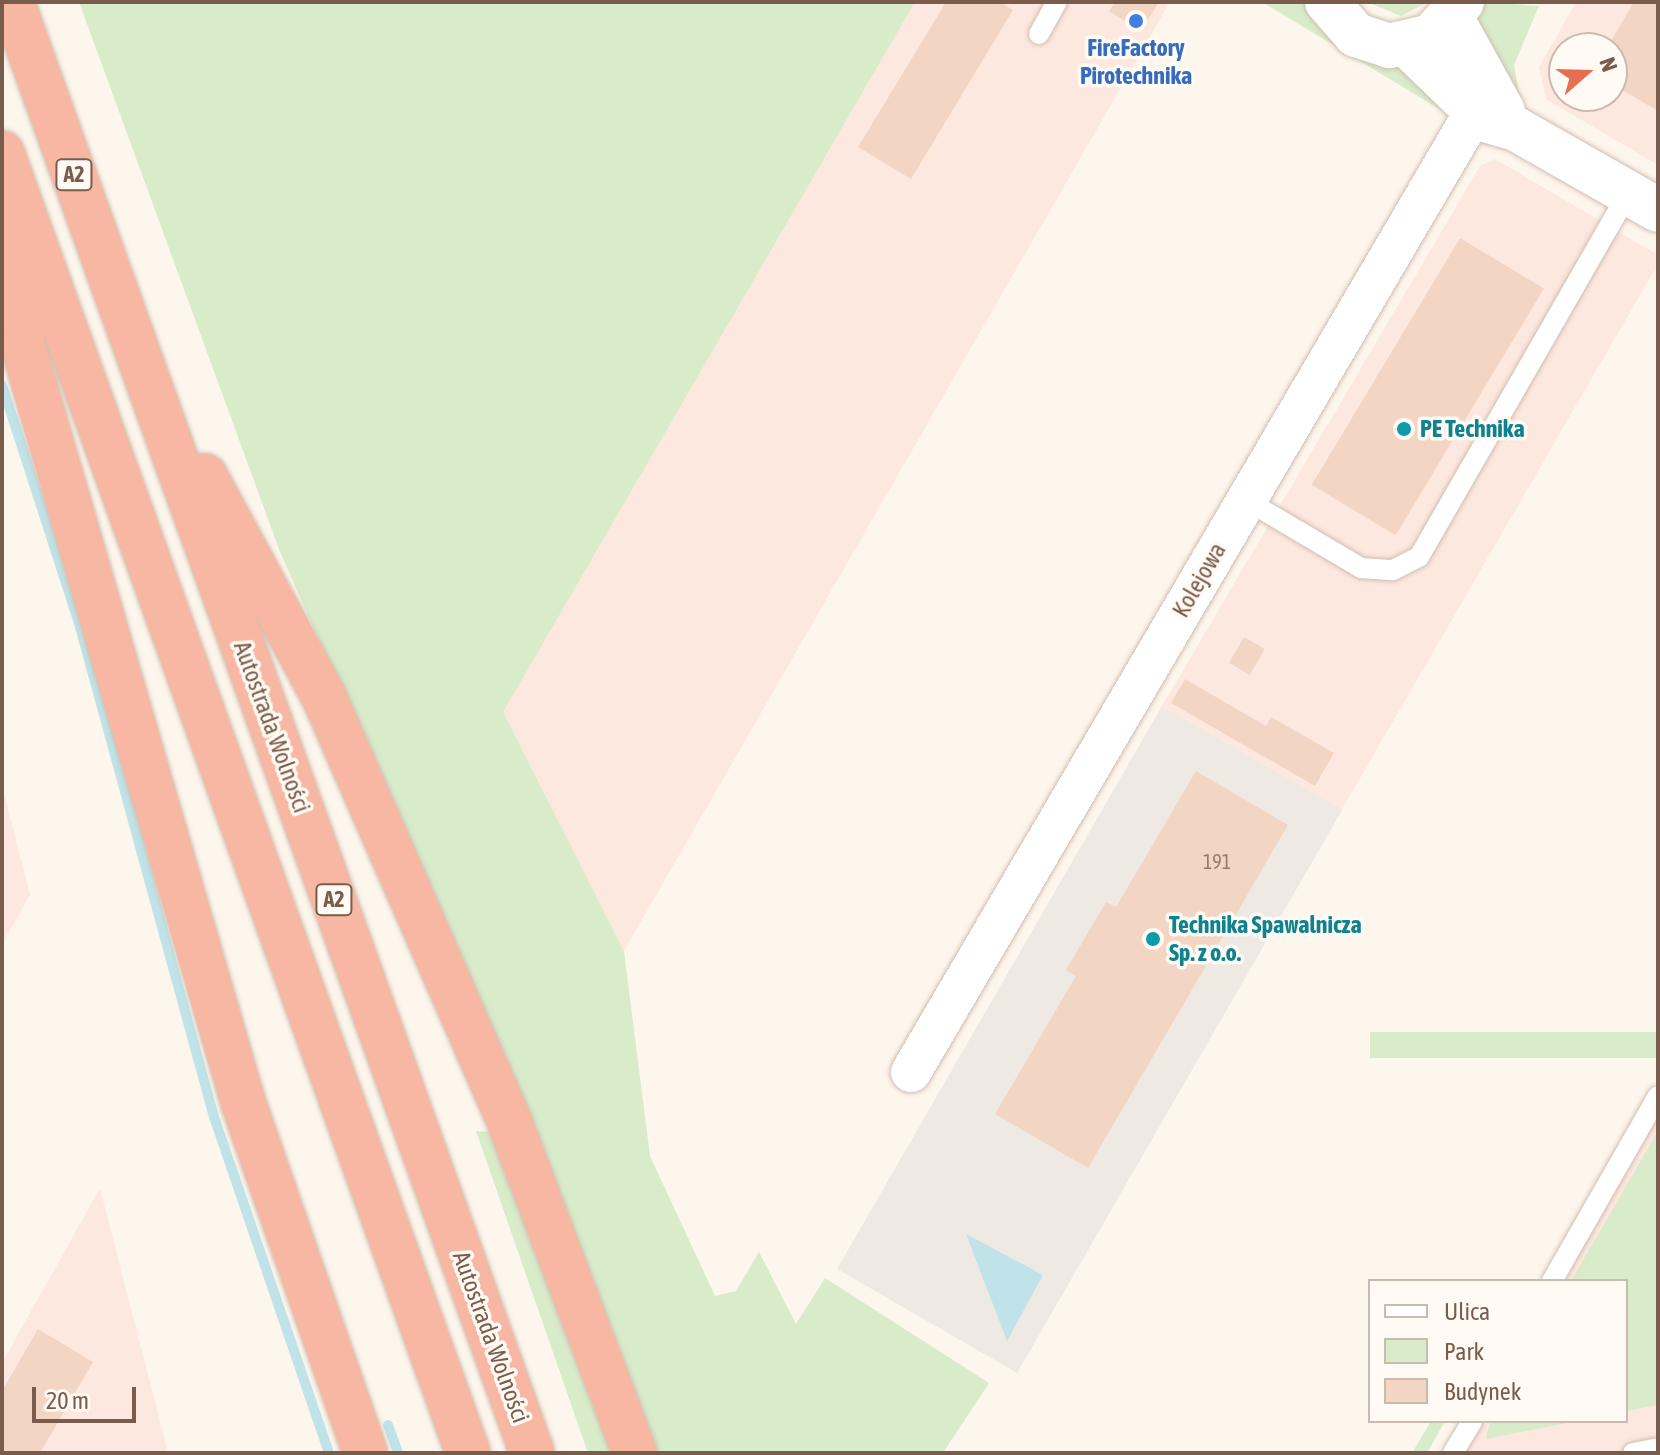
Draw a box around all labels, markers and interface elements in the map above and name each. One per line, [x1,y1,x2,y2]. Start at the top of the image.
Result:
marker: FireFactory Pirotechnika [1127,12,1145,30]
north arrow [1548,32,1628,112]
place label: FireFactory Pirotechnika [1080,34,1192,90]
text: N [1594,54,1623,75]
road number: A2 [54,157,94,193]
place label: PE Technika [1420,415,1525,443]
marker: PE Technika [1395,420,1413,438]
street label: Kolejowa [1166,538,1232,622]
street label: Autostrada Wolności [228,637,316,817]
house number: 191 [1203,849,1231,873]
road number: A2 [314,882,354,918]
place label: Technika Spawalnicza Sp. z o.o. [1169,911,1362,967]
marker: Technika Spawalnicza Sp. z o.o. [1144,930,1162,948]
street label: Autostrada Wolności [447,1247,535,1427]
legend [1368,1279,1628,1423]
text: Ulica [1444,1298,1490,1325]
text: Park [1444,1338,1484,1365]
scale bar [36,1371,140,1421]
text: Budynek [1444,1378,1521,1405]
text: 20 m [46,1387,89,1414]

